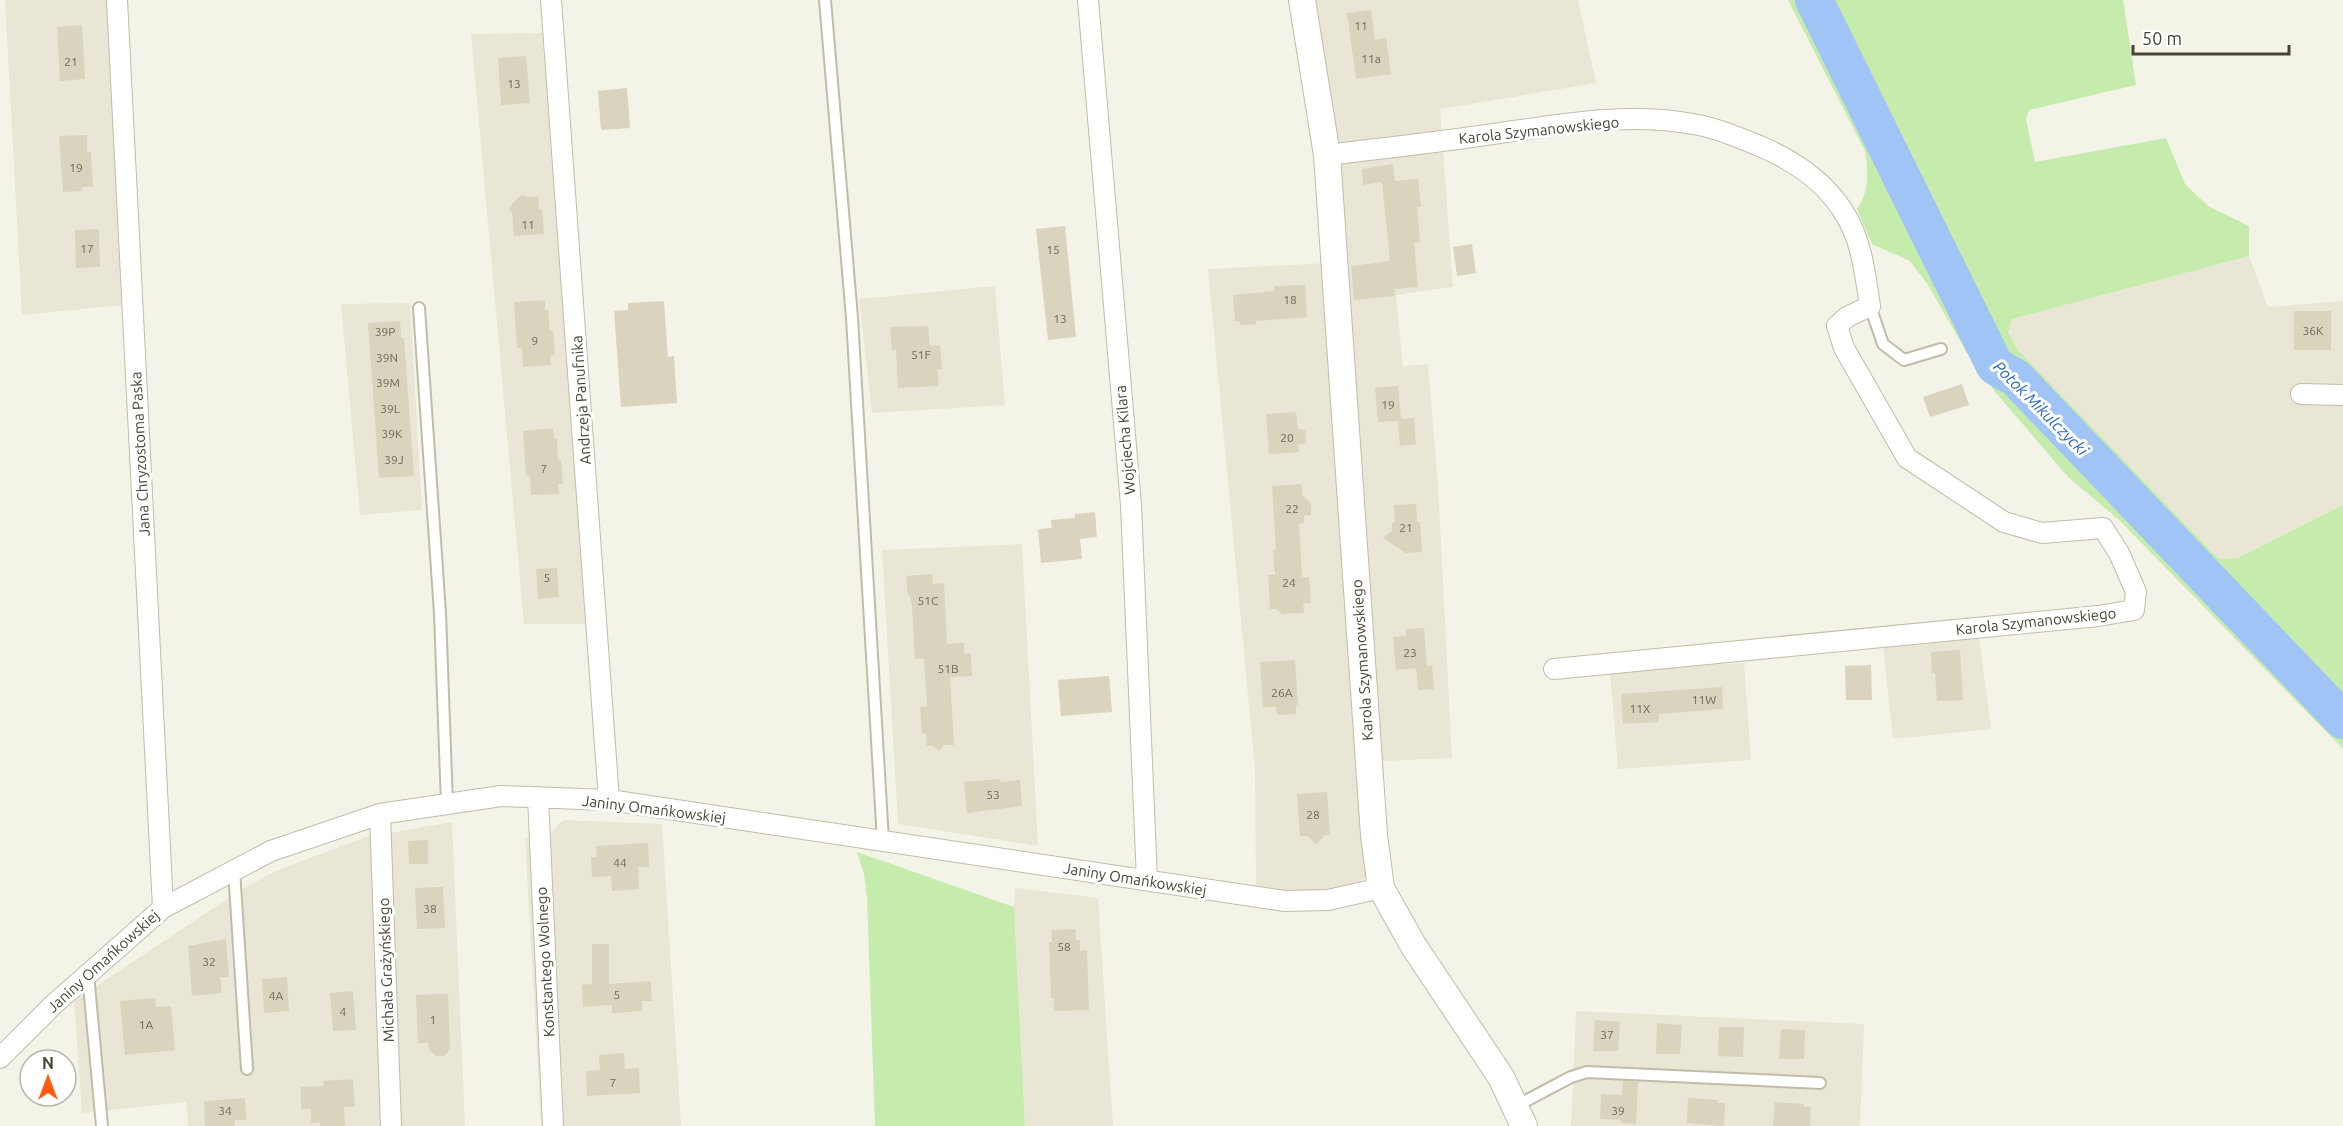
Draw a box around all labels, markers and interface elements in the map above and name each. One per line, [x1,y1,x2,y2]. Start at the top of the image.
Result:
scale bar [2133,18,2289,56]
house number: 11 [1354,19,1368,32]
text: 50 m [2142,28,2182,48]
house number: 11a [1361,52,1381,65]
house number: 21 [64,55,78,68]
house number: 13 [507,77,521,90]
street label: Karola Szymanowskiego [1458,113,1620,147]
house number: 19 [69,161,83,174]
house number: 11 [521,218,535,231]
house number: 17 [80,242,94,255]
house number: 15 [1046,243,1060,256]
house number: 18 [1283,293,1297,306]
house number: 13 [1053,312,1067,325]
house number: 36K [2303,324,2324,337]
house number: 39P [375,325,395,338]
house number: 9 [532,334,538,347]
street label: Andrzeja Panufnika [568,335,594,465]
house number: 51F [911,348,931,361]
house number: 39N [376,351,398,364]
water label: Potok Mikulczycki [1990,357,2093,460]
street label: Jana Chryzostoma Paska [127,371,153,537]
house number: 39M [376,376,400,389]
street label: Wojciecha Kilara [1112,385,1138,495]
house number: 19 [1381,398,1395,411]
house number: 39L [380,402,400,415]
house number: 39K [382,427,403,440]
house number: 20 [1280,431,1294,444]
house number: 39J [384,453,404,466]
house number: 7 [541,462,547,475]
house number: 22 [1285,502,1299,515]
house number: 21 [1399,521,1413,534]
house number: 5 [544,571,550,584]
house number: 24 [1282,576,1296,589]
street label: Karola Szymanowskiego [1348,579,1376,741]
house number: 51C [918,594,939,607]
street label: Karola Szymanowskiego [1955,604,2117,638]
house number: 23 [1403,646,1417,659]
house number: 51B [937,662,959,675]
house number: 26A [1271,686,1293,699]
house number: 11W [1692,693,1716,706]
house number: 11X [1630,702,1651,715]
house number: 53 [986,788,1000,801]
street label: Janiny Omańkowskiej [581,792,727,826]
house number: 28 [1306,808,1320,821]
house number: 44 [613,856,627,869]
street label: Janiny Omańkowskiej [1062,859,1208,899]
street label: Konstantego Wolnego [533,886,557,1038]
street label: Michała Grażyńskiego [375,897,397,1043]
house number: 38 [423,902,437,915]
street label: Janiny Omańkowskiej [44,906,162,1016]
house number: 58 [1057,940,1071,953]
house number: 32 [202,955,216,968]
house number: 5 [614,988,620,1001]
house number: 4A [269,989,283,1002]
house number: 4 [340,1005,347,1018]
house number: 1 [430,1013,436,1026]
house number: 1A [139,1018,153,1031]
house number: 37 [1600,1028,1614,1041]
north arrow [18,1048,78,1108]
text: N [42,1054,54,1072]
house number: 7 [610,1076,616,1089]
house number: 34 [218,1104,232,1117]
house number: 39 [1611,1104,1625,1117]

